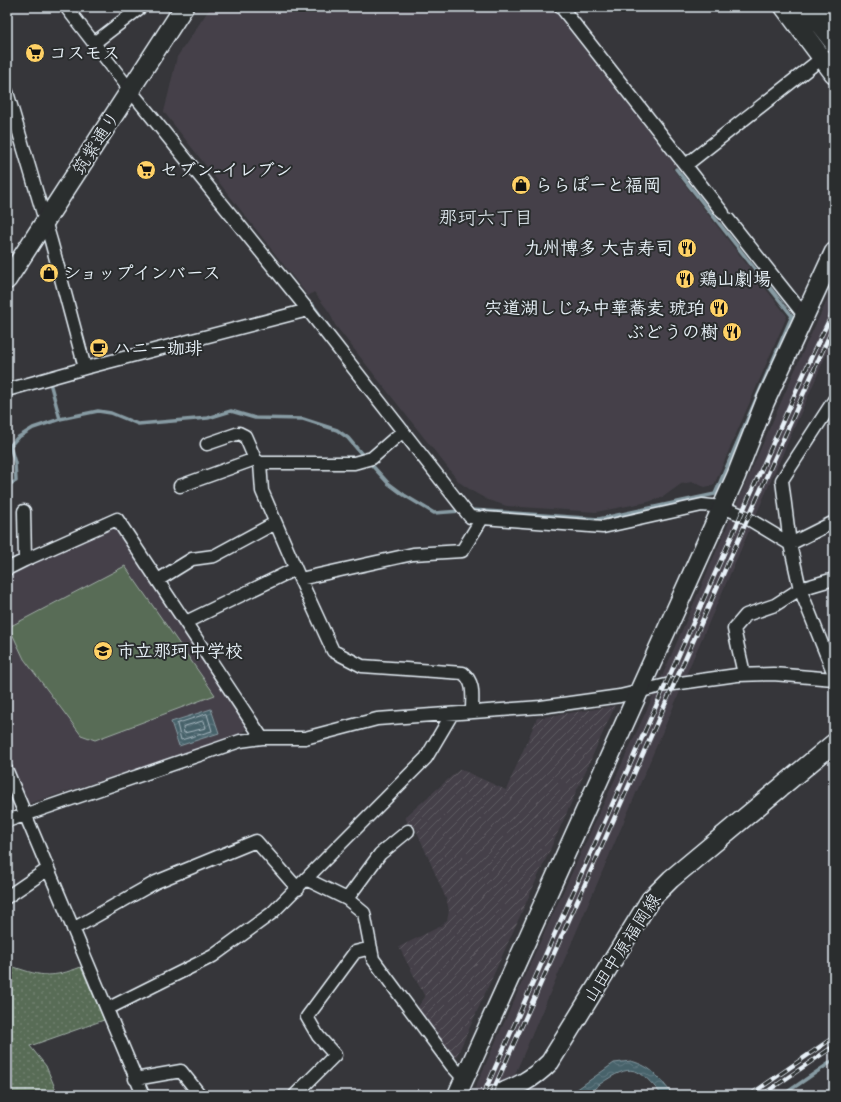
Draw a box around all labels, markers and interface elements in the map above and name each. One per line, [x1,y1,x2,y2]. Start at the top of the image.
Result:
supermarket icon: コスモス [24,42,46,64]
place label: コスモス [49,42,120,68]
street label: 筑紫通り [67,107,128,181]
supermarket icon: セブン-イレブン [135,159,157,181]
place label: セブン-イレブン [160,159,293,185]
shop icon: ららぽーと福岡 [510,174,532,196]
place label: ららぽーと福岡 [535,174,661,200]
district label: 那珂六丁目 [438,206,534,233]
place label: 九州博多 大吉寿司 [525,237,673,263]
restaurant icon: 九州博多 大吉寿司 [676,237,698,259]
shop icon: ショップインバース [38,262,60,284]
place label: ショップインバース [63,262,221,288]
restaurant icon: 鶏山劇場 [674,268,696,290]
place label: 鶏山劇場 [699,268,771,294]
place label: 宍道湖しじみ中華蕎麦 琥珀 [485,297,705,323]
restaurant icon: 宍道湖しじみ中華蕎麦 琥珀 [708,297,730,319]
place label: ぶどうの樹 [627,321,718,347]
restaurant icon: ぶどうの樹 [721,321,743,343]
cafe icon: ハニー珈琲 [88,337,110,359]
place label: ハニー珈琲 [113,337,203,363]
school or university icon: 市立那珂中学校 [92,640,114,662]
place label: 市立那珂中学校 [117,640,243,666]
street label: 山田中原福岡線 [578,889,669,1009]

